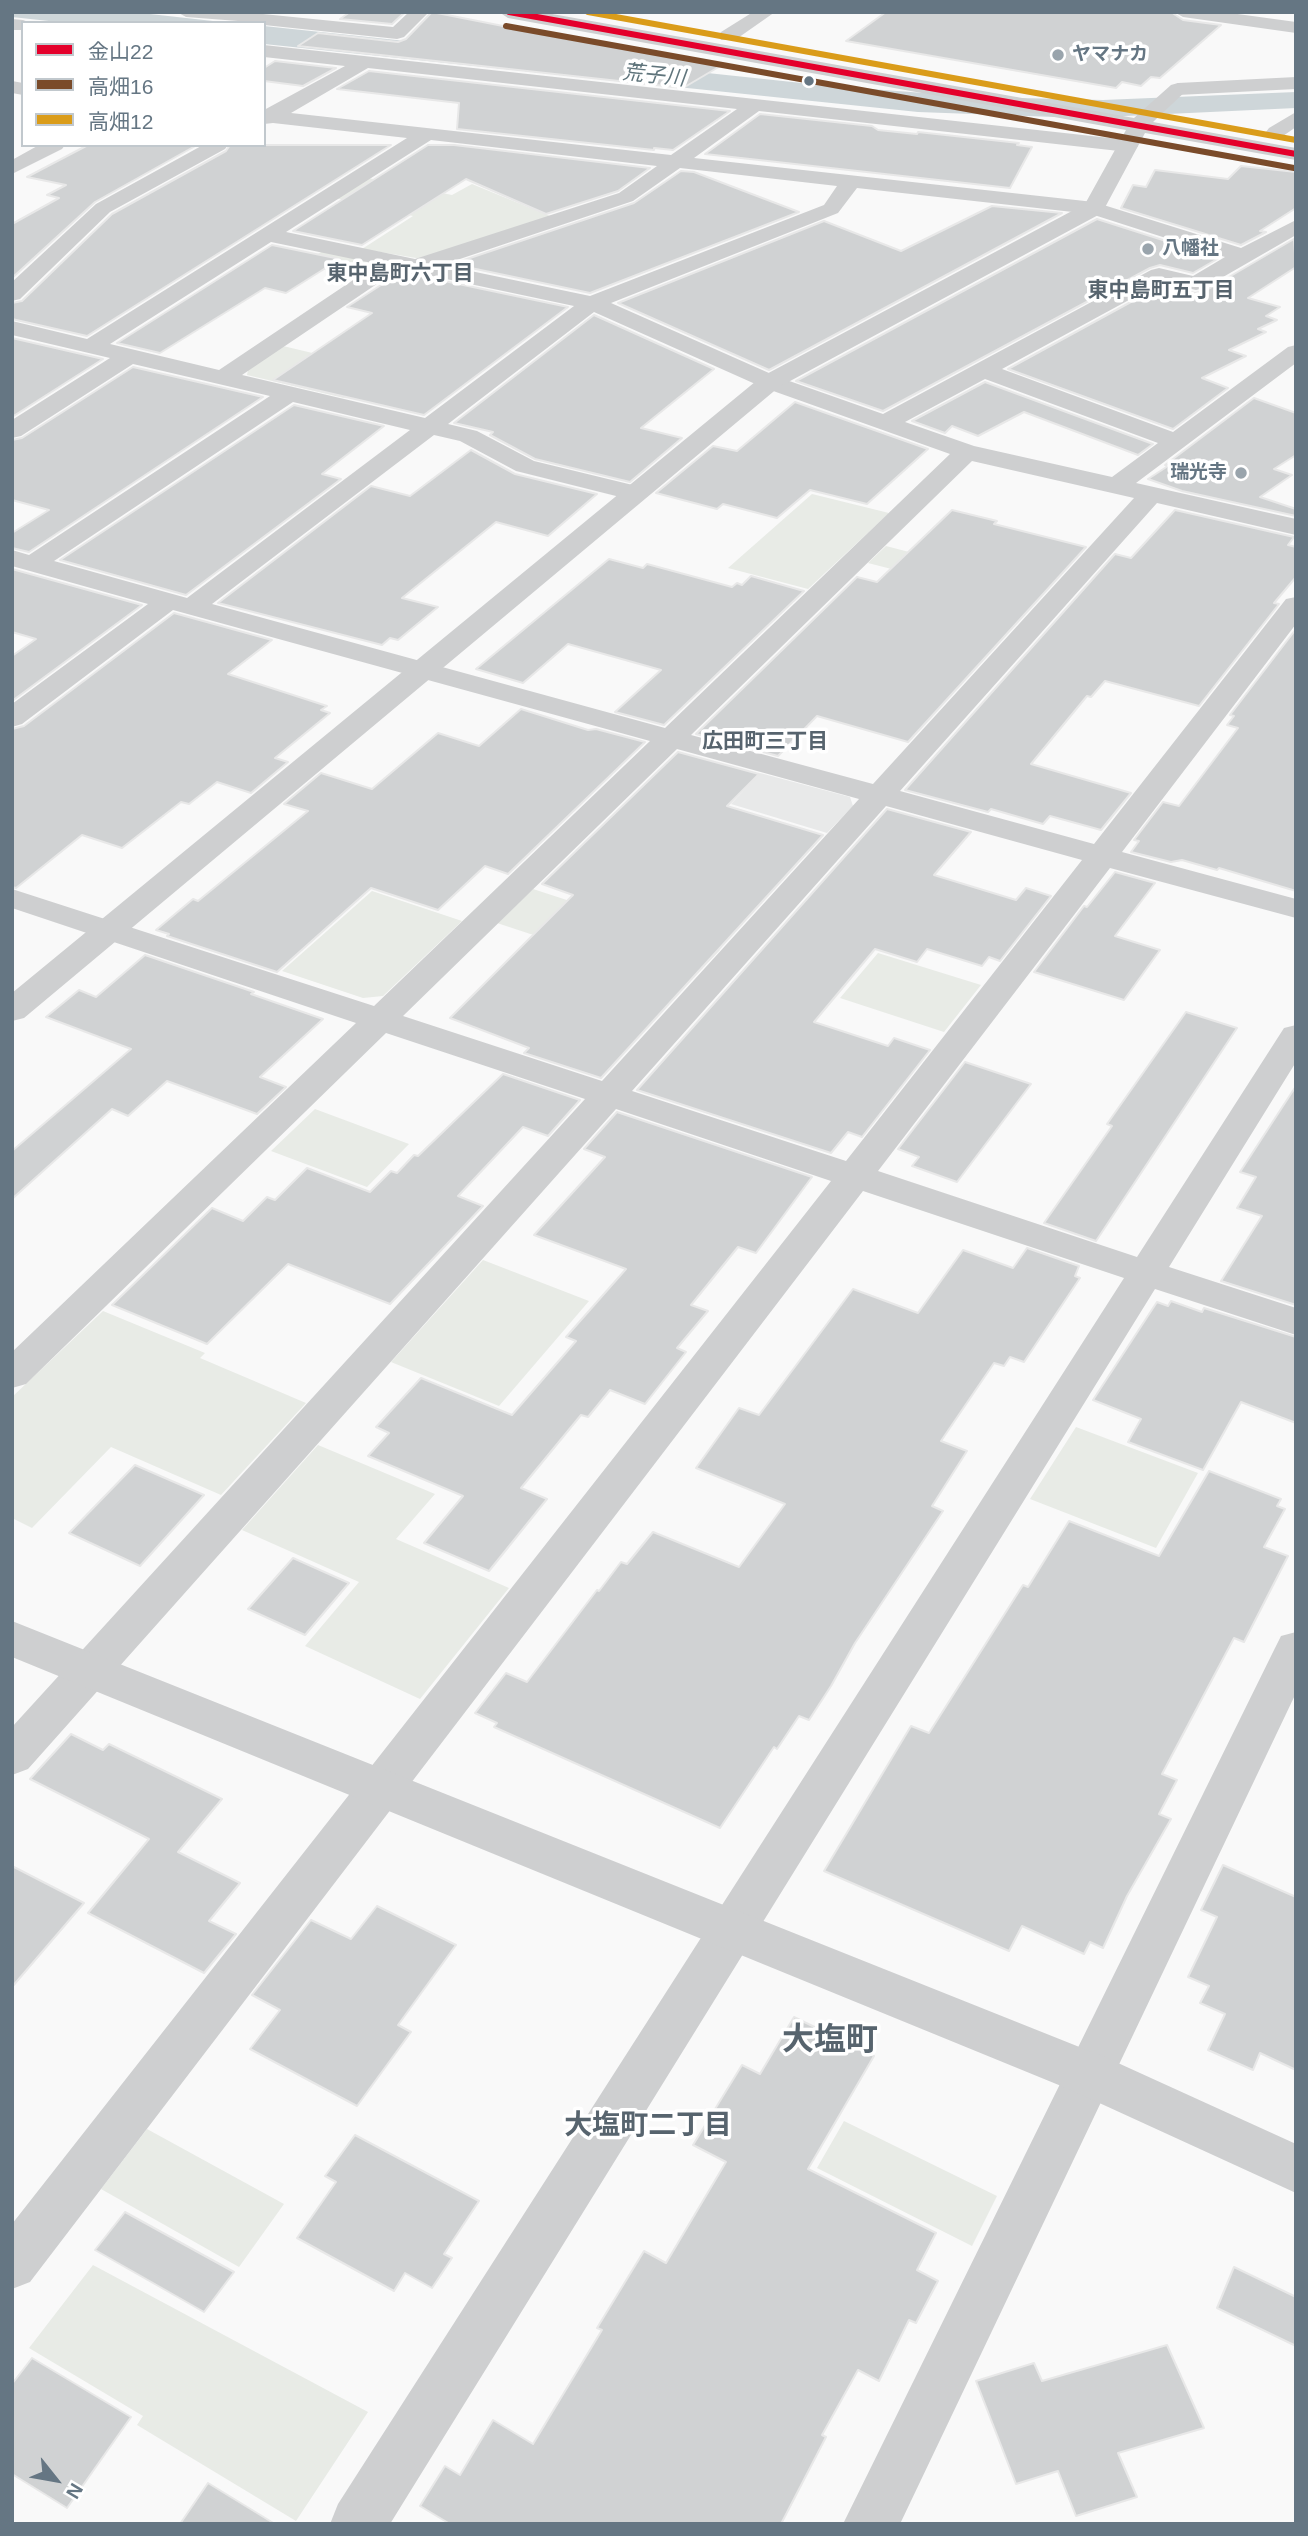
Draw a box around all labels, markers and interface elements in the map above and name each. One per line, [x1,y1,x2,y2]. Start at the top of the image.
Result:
legend [21,21,266,147]
text: 金山22 [88,40,153,63]
place label: ヤマナカ [1072,44,1148,66]
marker: ヤマナカ [1050,47,1066,63]
water label: 荒子川 [621,60,687,92]
unlabelled marker [802,74,816,88]
text: 高畑16 [88,75,153,98]
text: 高畑12 [88,110,153,133]
place label: 八幡社 [1162,238,1219,260]
marker: 八幡社 [1140,241,1156,257]
district label: 東中島町六丁目 [327,261,473,287]
district label: 東中島町五丁目 [1088,278,1234,304]
place label: 瑞光寺 [1170,462,1227,484]
marker: 瑞光寺 [1233,465,1249,481]
district label: 広田町三丁目 [702,729,828,755]
district label: 大塩町 [782,2022,878,2060]
district label: 大塩町二丁目 [564,2109,732,2143]
north arrow [21,2445,91,2515]
text: N [62,2480,87,2502]

